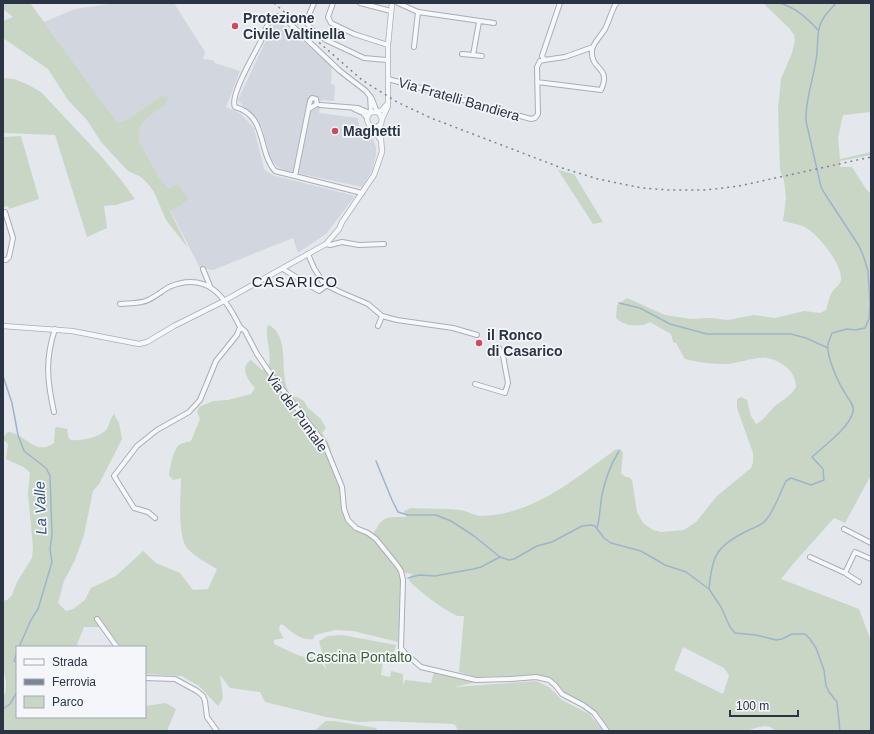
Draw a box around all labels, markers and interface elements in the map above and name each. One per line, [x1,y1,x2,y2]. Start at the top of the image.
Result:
place label: Protezione Civile Valtinella [243,10,345,42]
marker: Protezione Civile Valtinella [230,21,240,31]
street label: Via Fratelli Bandiera [396,74,522,124]
place label: Maghetti [343,123,401,139]
marker: Maghetti [330,126,340,136]
district label: CASARICO [252,273,338,290]
place label: il Ronco di Casarico [487,327,562,359]
marker: il Ronco di Casarico [474,338,484,348]
street label: Via del Puntale [263,369,331,455]
water label: La Valle [31,481,49,535]
legend [16,646,146,718]
park label: Cascina Pontalto [306,649,412,665]
text: Strada [52,655,88,669]
text: Ferrovia [52,675,96,689]
scale bar [730,692,798,718]
text: Parco [52,695,84,709]
text: 100 m [736,699,769,713]

